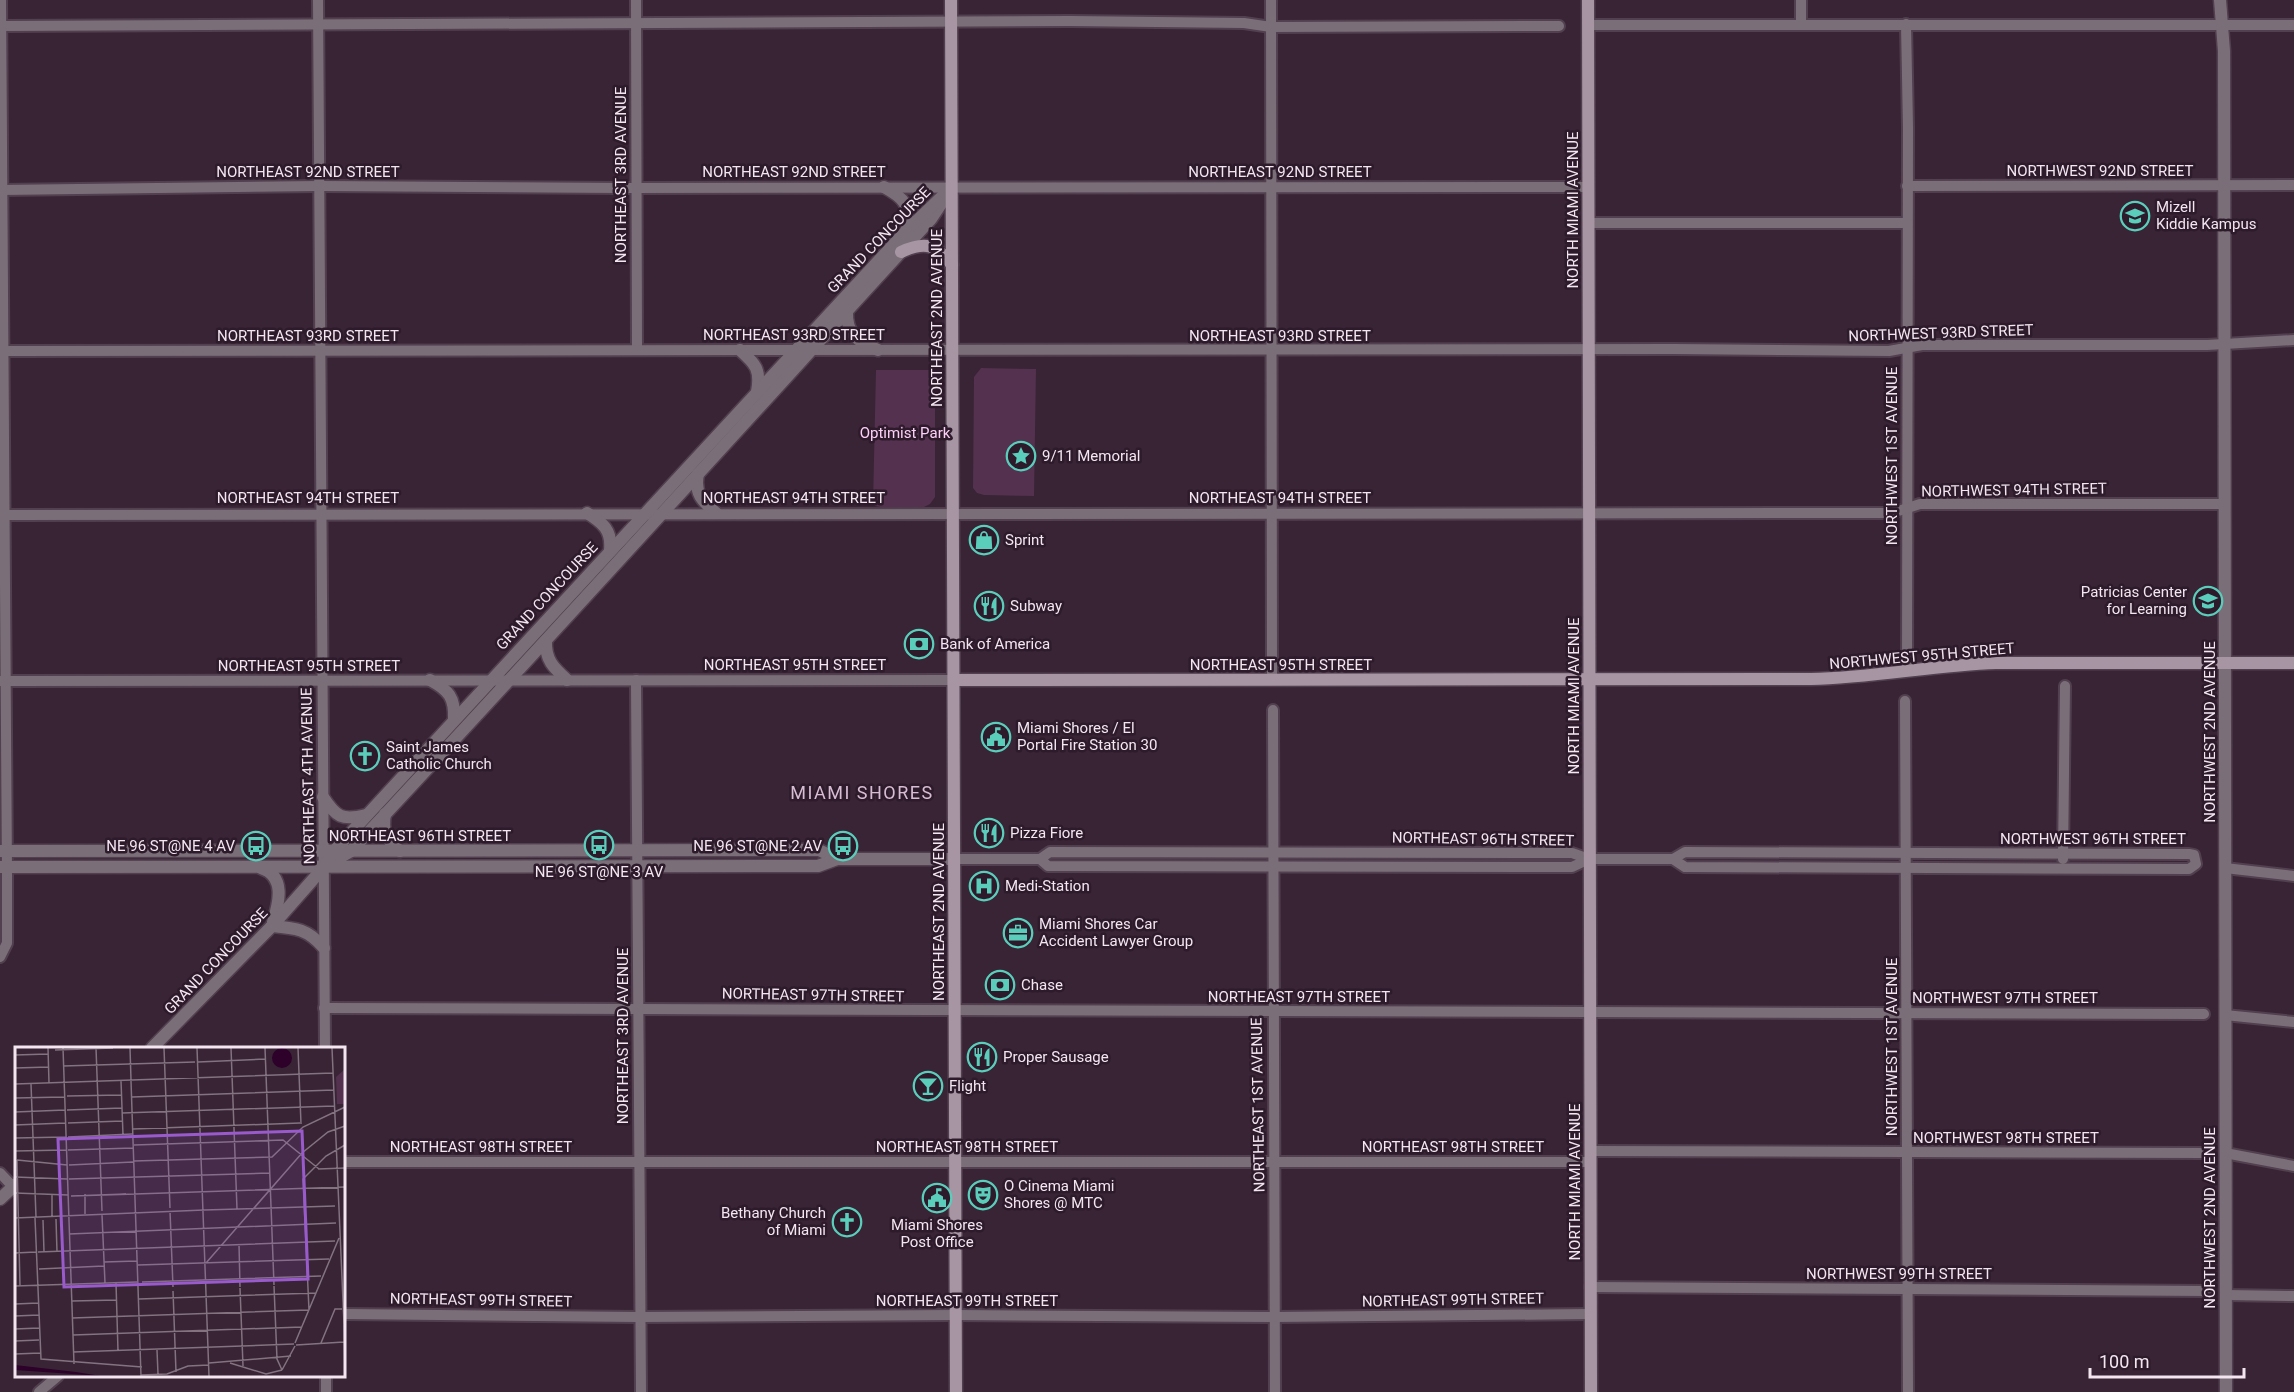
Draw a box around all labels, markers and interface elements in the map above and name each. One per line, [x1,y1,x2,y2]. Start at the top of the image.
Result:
street label: NORTHEAST 3RD AVENUE [612,86,630,263]
street label: NORTH MIAMI AVENUE [1564,131,1582,289]
street label: NORTHWEST 92ND STREET [2007,162,2193,180]
street label: NORTHEAST 92ND STREET [216,163,400,181]
street label: NORTHEAST 92ND STREET [702,163,886,181]
street label: NORTHEAST 92ND STREET [1188,163,1372,181]
street label: GRAND CONCOURSE [824,183,935,297]
place label: Mizell Kiddie Kampus [2156,198,2256,233]
school or university icon: Mizell Kiddie Kampus [2119,200,2151,232]
street label: NORTHEAST 2ND AVENUE [928,229,946,407]
street label: NORTHWEST 93RD STREET [1848,321,2034,345]
street label: NORTHEAST 93RD STREET [703,326,885,344]
street label: NORTHEAST 93RD STREET [217,327,399,345]
street label: NORTHEAST 93RD STREET [1189,327,1371,345]
street label: NORTHWEST 1ST AVENUE [1883,366,1901,545]
park label: Optimist Park [860,424,951,442]
place icon: 9/11 Memorial [1005,440,1037,472]
place label: 9/11 Memorial [1042,447,1141,465]
street label: NORTHWEST 94TH STREET [1921,479,2107,501]
street label: NORTHEAST 94TH STREET [217,489,399,507]
street label: NORTHEAST 94TH STREET [703,489,885,507]
street label: NORTHEAST 94TH STREET [1189,489,1371,507]
shop icon: Sprint [968,524,1000,556]
place label: Sprint [1005,531,1044,549]
street label: GRAND CONCOURSE [492,538,602,654]
place label: Patricias Center for Learning [2081,583,2187,618]
school or university icon: Patricias Center for Learning [2192,585,2224,617]
restaurant icon: Subway [973,590,1005,622]
place label: Subway [1010,597,1062,615]
street label: NORTH MIAMI AVENUE [1565,617,1583,775]
bank icon: Bank of America [903,628,935,660]
place label: Bank of America [940,635,1050,653]
street label: NORTHWEST 95TH STREET [1829,639,2015,673]
street label: NORTHWEST 2ND AVENUE [2201,641,2219,823]
street label: NORTHEAST 95TH STREET [704,656,886,674]
street label: NORTHEAST 95TH STREET [1190,656,1372,674]
street label: NORTHEAST 95TH STREET [218,657,400,675]
street label: NORTHEAST 4TH AVENUE [297,687,319,865]
place label: Miami Shores / El Portal Fire Station 30 [1017,719,1157,754]
public building icon: Miami Shores / El Portal Fire Station 30 [980,721,1012,753]
place label: Saint James Catholic Church [386,738,492,773]
church icon: Saint James Catholic Church [349,740,381,772]
district label: MIAMI SHORES [790,782,934,803]
restaurant icon: Pizza Fiore [973,817,1005,849]
street label: NORTHEAST 2ND AVENUE [930,823,948,1001]
place label: Pizza Fiore [1010,824,1083,842]
street label: NORTHEAST 96TH STREET [329,827,511,845]
street label: NORTHEAST 96TH STREET [1392,828,1574,850]
bus stop icon: NE 96 ST@NE 3 AV [583,829,615,861]
bus stop icon: NE 96 ST@NE 4 AV [240,830,272,862]
bus stop icon: NE 96 ST@NE 2 AV [827,830,859,862]
street label: NORTHWEST 96TH STREET [2000,830,2186,848]
place label: NE 96 ST@NE 4 AV [106,837,235,855]
place label: NE 96 ST@NE 2 AV [693,837,822,855]
place label: NE 96 ST@NE 3 AV [535,863,664,881]
hospital icon: Medi-Station [968,870,1000,902]
place label: Medi-Station [1005,877,1090,895]
street label: GRAND CONCOURSE [161,904,272,1018]
place label: Miami Shores Car Accident Lawyer Group [1039,915,1193,950]
office icon: Miami Shores Car Accident Lawyer Group [1002,917,1034,949]
street label: NORTHEAST 3RD AVENUE [614,947,632,1124]
street label: NORTHWEST 1ST AVENUE [1883,957,1901,1136]
bank icon: Chase [984,969,1016,1001]
place label: Chase [1021,976,1063,994]
street label: NORTHEAST 97TH STREET [722,984,904,1006]
street label: NORTHEAST 97TH STREET [1208,988,1390,1006]
street label: NORTHWEST 97TH STREET [1912,989,2098,1007]
street label: NORTHEAST 1ST AVENUE [1247,1017,1269,1193]
restaurant icon: Proper Sausage [966,1041,998,1073]
inset map [15,1047,345,1377]
place label: Proper Sausage [1003,1048,1109,1066]
bar icon: Flight [912,1070,944,1102]
place label: Flight [949,1077,986,1095]
street label: NORTH MIAMI AVENUE [1566,1103,1584,1261]
street label: NORTHWEST 2ND AVENUE [2201,1127,2219,1309]
street label: NORTHWEST 98TH STREET [1913,1129,2099,1147]
street label: NORTHEAST 98TH STREET [390,1138,572,1156]
street label: NORTHEAST 98TH STREET [876,1138,1058,1156]
street label: NORTHEAST 98TH STREET [1362,1138,1544,1156]
place label: O Cinema Miami Shores @ MTC [1004,1177,1114,1212]
theatre icon: O Cinema Miami Shores @ MTC [967,1179,999,1211]
public building icon: Miami Shores Post Office [921,1182,953,1214]
place label: Bethany Church of Miami [721,1204,826,1239]
church icon: Bethany Church of Miami [831,1206,863,1238]
place label: Miami Shores Post Office [891,1216,983,1251]
street label: NORTHWEST 99TH STREET [1806,1265,1992,1283]
street label: NORTHEAST 99TH STREET [390,1289,572,1311]
street label: NORTHEAST 99TH STREET [1362,1289,1544,1311]
street label: NORTHEAST 99TH STREET [876,1292,1058,1310]
scale bar [2090,1341,2244,1379]
text: 100 m [2099,1351,2150,1372]

